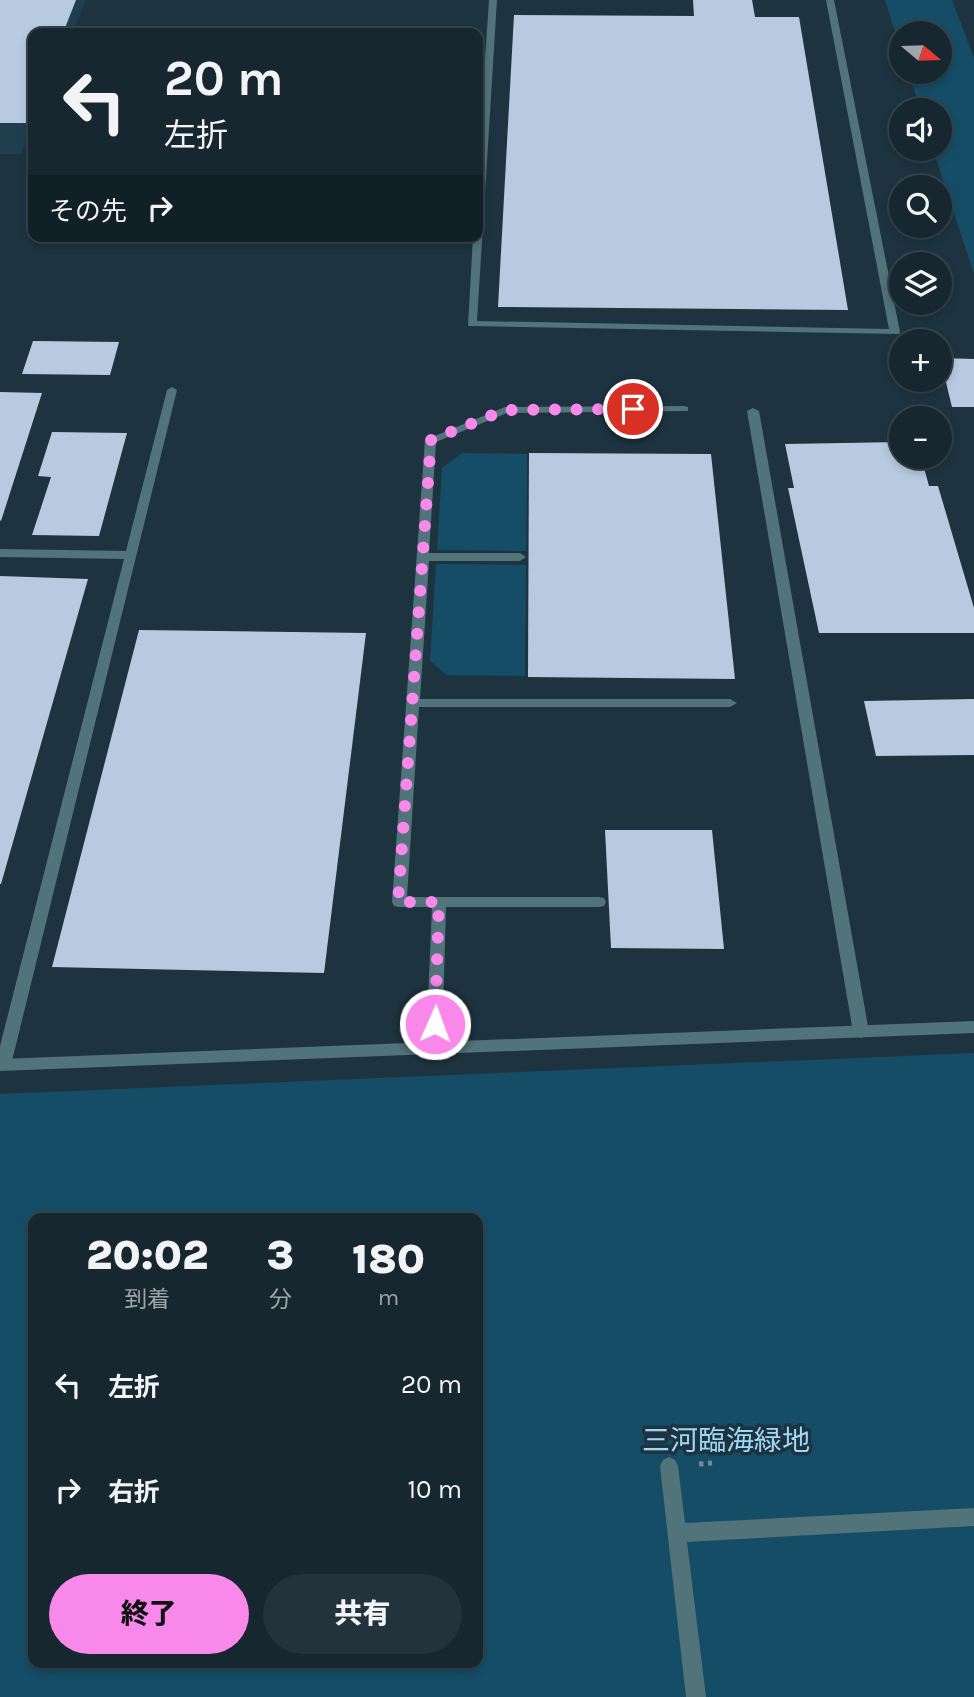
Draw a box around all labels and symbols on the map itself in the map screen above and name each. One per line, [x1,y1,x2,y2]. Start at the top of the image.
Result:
north arrow [889,21,952,84]
pin [603,379,663,439]
position arrow [398,987,472,1061]
park label: 三河臨海緑地 [642,1424,810,1457]

